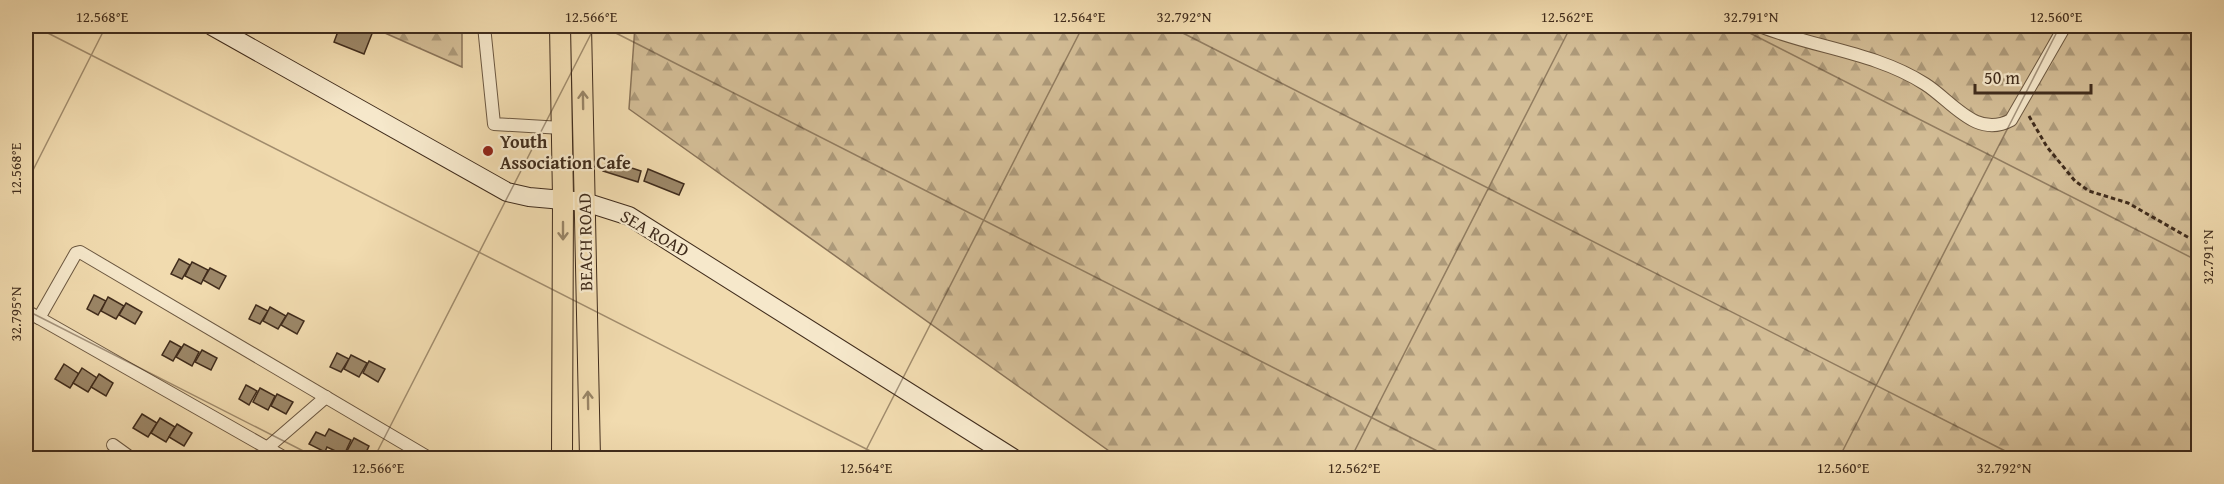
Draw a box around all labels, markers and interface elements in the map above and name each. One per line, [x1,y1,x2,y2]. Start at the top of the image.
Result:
text: 12.568°E [76,6,129,27]
text: 12.566°E [565,6,618,27]
text: 12.564°E [1053,6,1106,27]
text: 32.792°N [1157,6,1212,27]
text: 12.562°E [1541,6,1594,27]
text: 32.791°N [1724,6,1779,27]
text: 12.560°E [2030,6,2083,27]
scale bar [1975,57,2090,95]
text: 50 m [1984,64,2020,91]
one-way arrow [577,91,588,111]
place label: Youth Association Cafe [500,128,631,176]
text: 12.568°E [5,142,26,195]
marker: Youth Association Cafe [481,144,495,158]
street label: BEACH ROAD [571,193,599,291]
street label: SEA ROAD [616,202,694,264]
one-way arrow [557,220,569,240]
text: 32.791°N [2197,229,2218,284]
text: 32.795°N [5,286,26,341]
one-way arrow [583,391,594,411]
text: 12.566°E [352,457,405,478]
text: 12.564°E [840,457,893,478]
text: 12.562°E [1328,457,1381,478]
text: 12.560°E [1817,457,1870,478]
text: 32.792°N [1977,457,2032,478]

